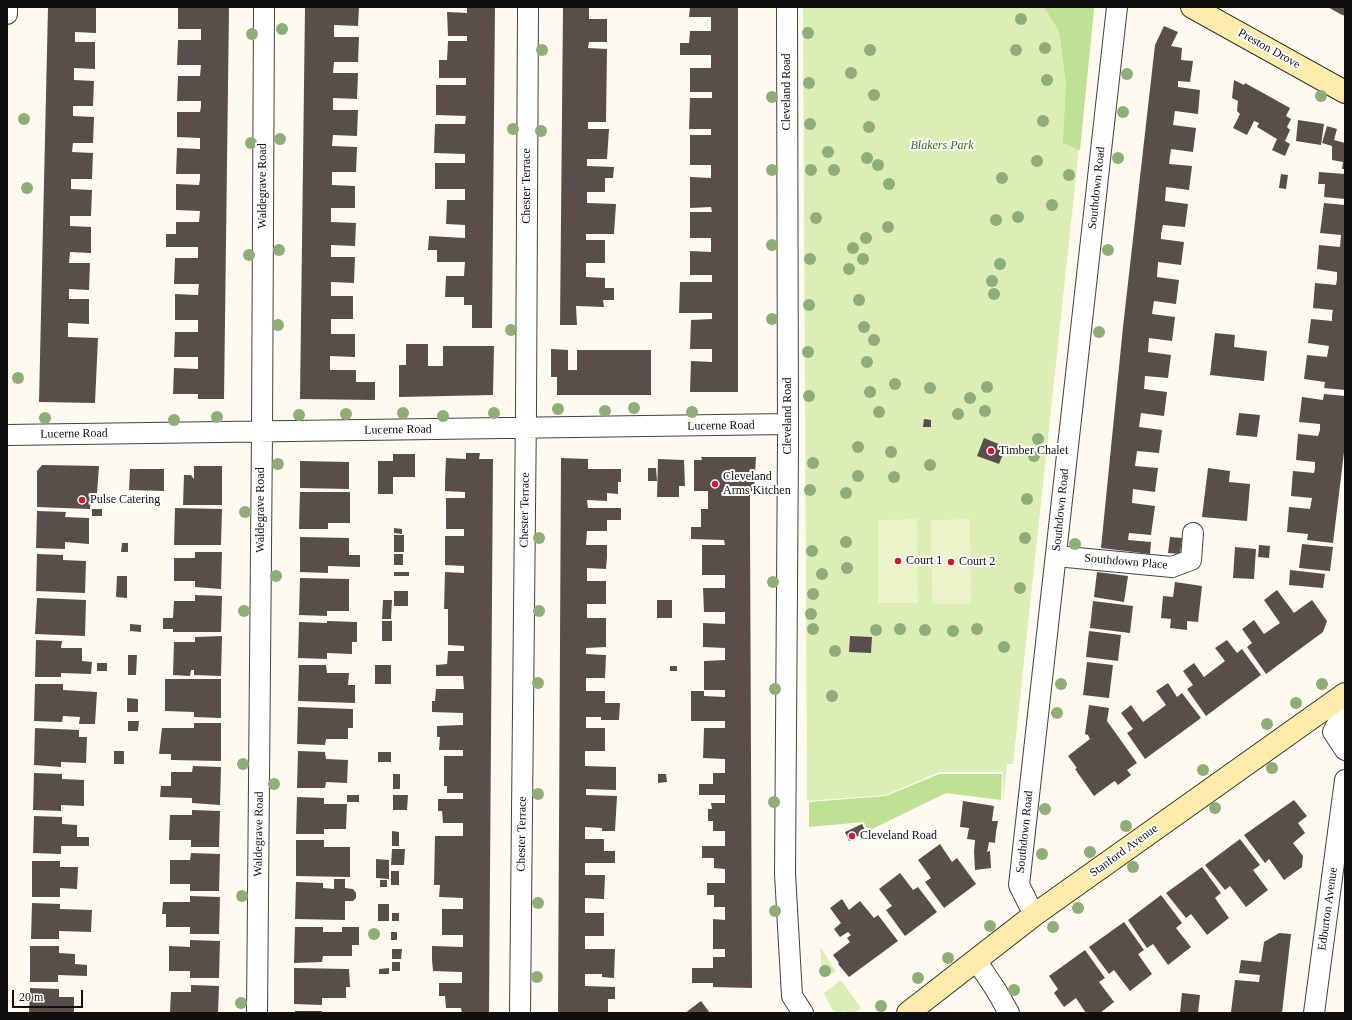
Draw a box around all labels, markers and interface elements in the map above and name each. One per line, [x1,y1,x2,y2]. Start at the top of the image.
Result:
street label: Preston Drove [1235,26,1303,72]
street label: Cleveland Road [780,54,794,130]
park label: Blakers Park [911,139,973,153]
street label: Waldegrave Road [256,143,270,229]
street label: Southdown Road [1086,146,1108,230]
street label: Chester Terrace [520,148,534,224]
street label: Cleveland Road [781,378,795,454]
street label: Lucerne Road [687,418,755,434]
street label: Lucerne Road [364,422,432,438]
street label: Lucerne Road [40,426,108,442]
place label: Timber Chalet [999,444,1068,458]
marker: Timber Chalet [986,446,996,456]
street label: Waldegrave Road [254,467,268,553]
street label: Southdown Road [1050,468,1072,552]
place label: Cleveland Arms Kitchen [723,470,791,498]
street label: Chester Terrace [517,472,533,548]
marker: Cleveland Arms Kitchen [710,479,720,489]
place label: Pulse Catering [90,493,160,507]
marker: Pulse Catering [77,495,87,505]
street label: Southdown Place [1084,551,1168,573]
place label: Court 1 [906,554,942,568]
place label: Court 2 [959,555,995,569]
marker: Court 1 [893,556,903,566]
marker: Court 2 [946,557,956,567]
street label: Southdown Road [1014,790,1036,874]
street label: Waldegrave Road [251,791,267,877]
street label: Chester Terrace [514,796,530,872]
street label: Stanford Avenue [1087,821,1161,881]
place label: Cleveland Road [860,829,937,843]
marker: Cleveland Road [847,831,857,841]
street label: Edburton Avenue [1315,866,1341,952]
scale bar [14,982,85,1008]
text: 20 m [19,990,43,1004]

